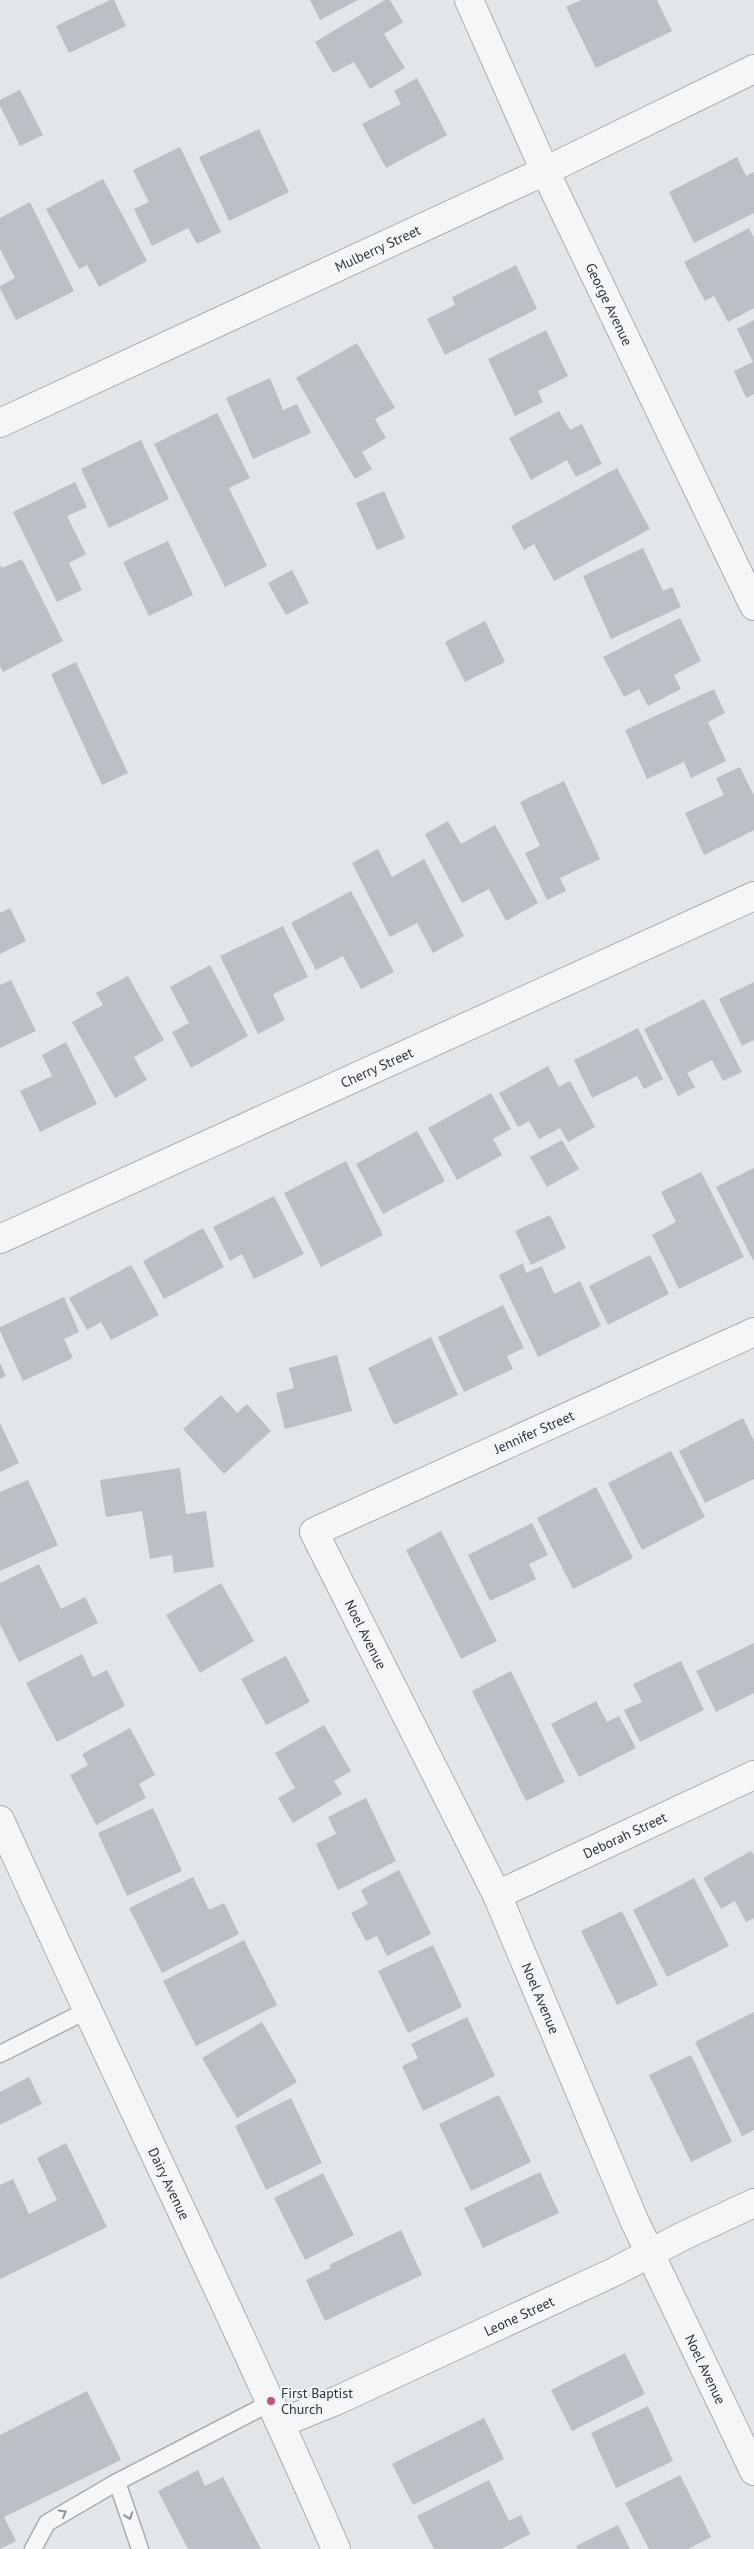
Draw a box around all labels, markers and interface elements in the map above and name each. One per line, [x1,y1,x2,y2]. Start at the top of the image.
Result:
street label: Mulberry Street [332,221,424,276]
street label: George Avenue [582,260,637,349]
street label: Cherry Street [338,1043,416,1092]
street label: Jennifer Street [490,1406,577,1458]
street label: Noel Avenue [341,1597,391,1672]
street label: Deborah Street [580,1808,670,1863]
street label: Noel Avenue [518,1960,563,2037]
street label: Dairy Avenue [144,2145,194,2223]
street label: Leone Street [481,2292,557,2340]
street label: Noel Avenue [681,2331,730,2407]
place label: First Baptist Church [281,2384,353,2418]
marker: First Baptist Church [265,2395,277,2407]
one-way arrow [58,2510,67,2520]
one-way arrow [123,2511,133,2519]

